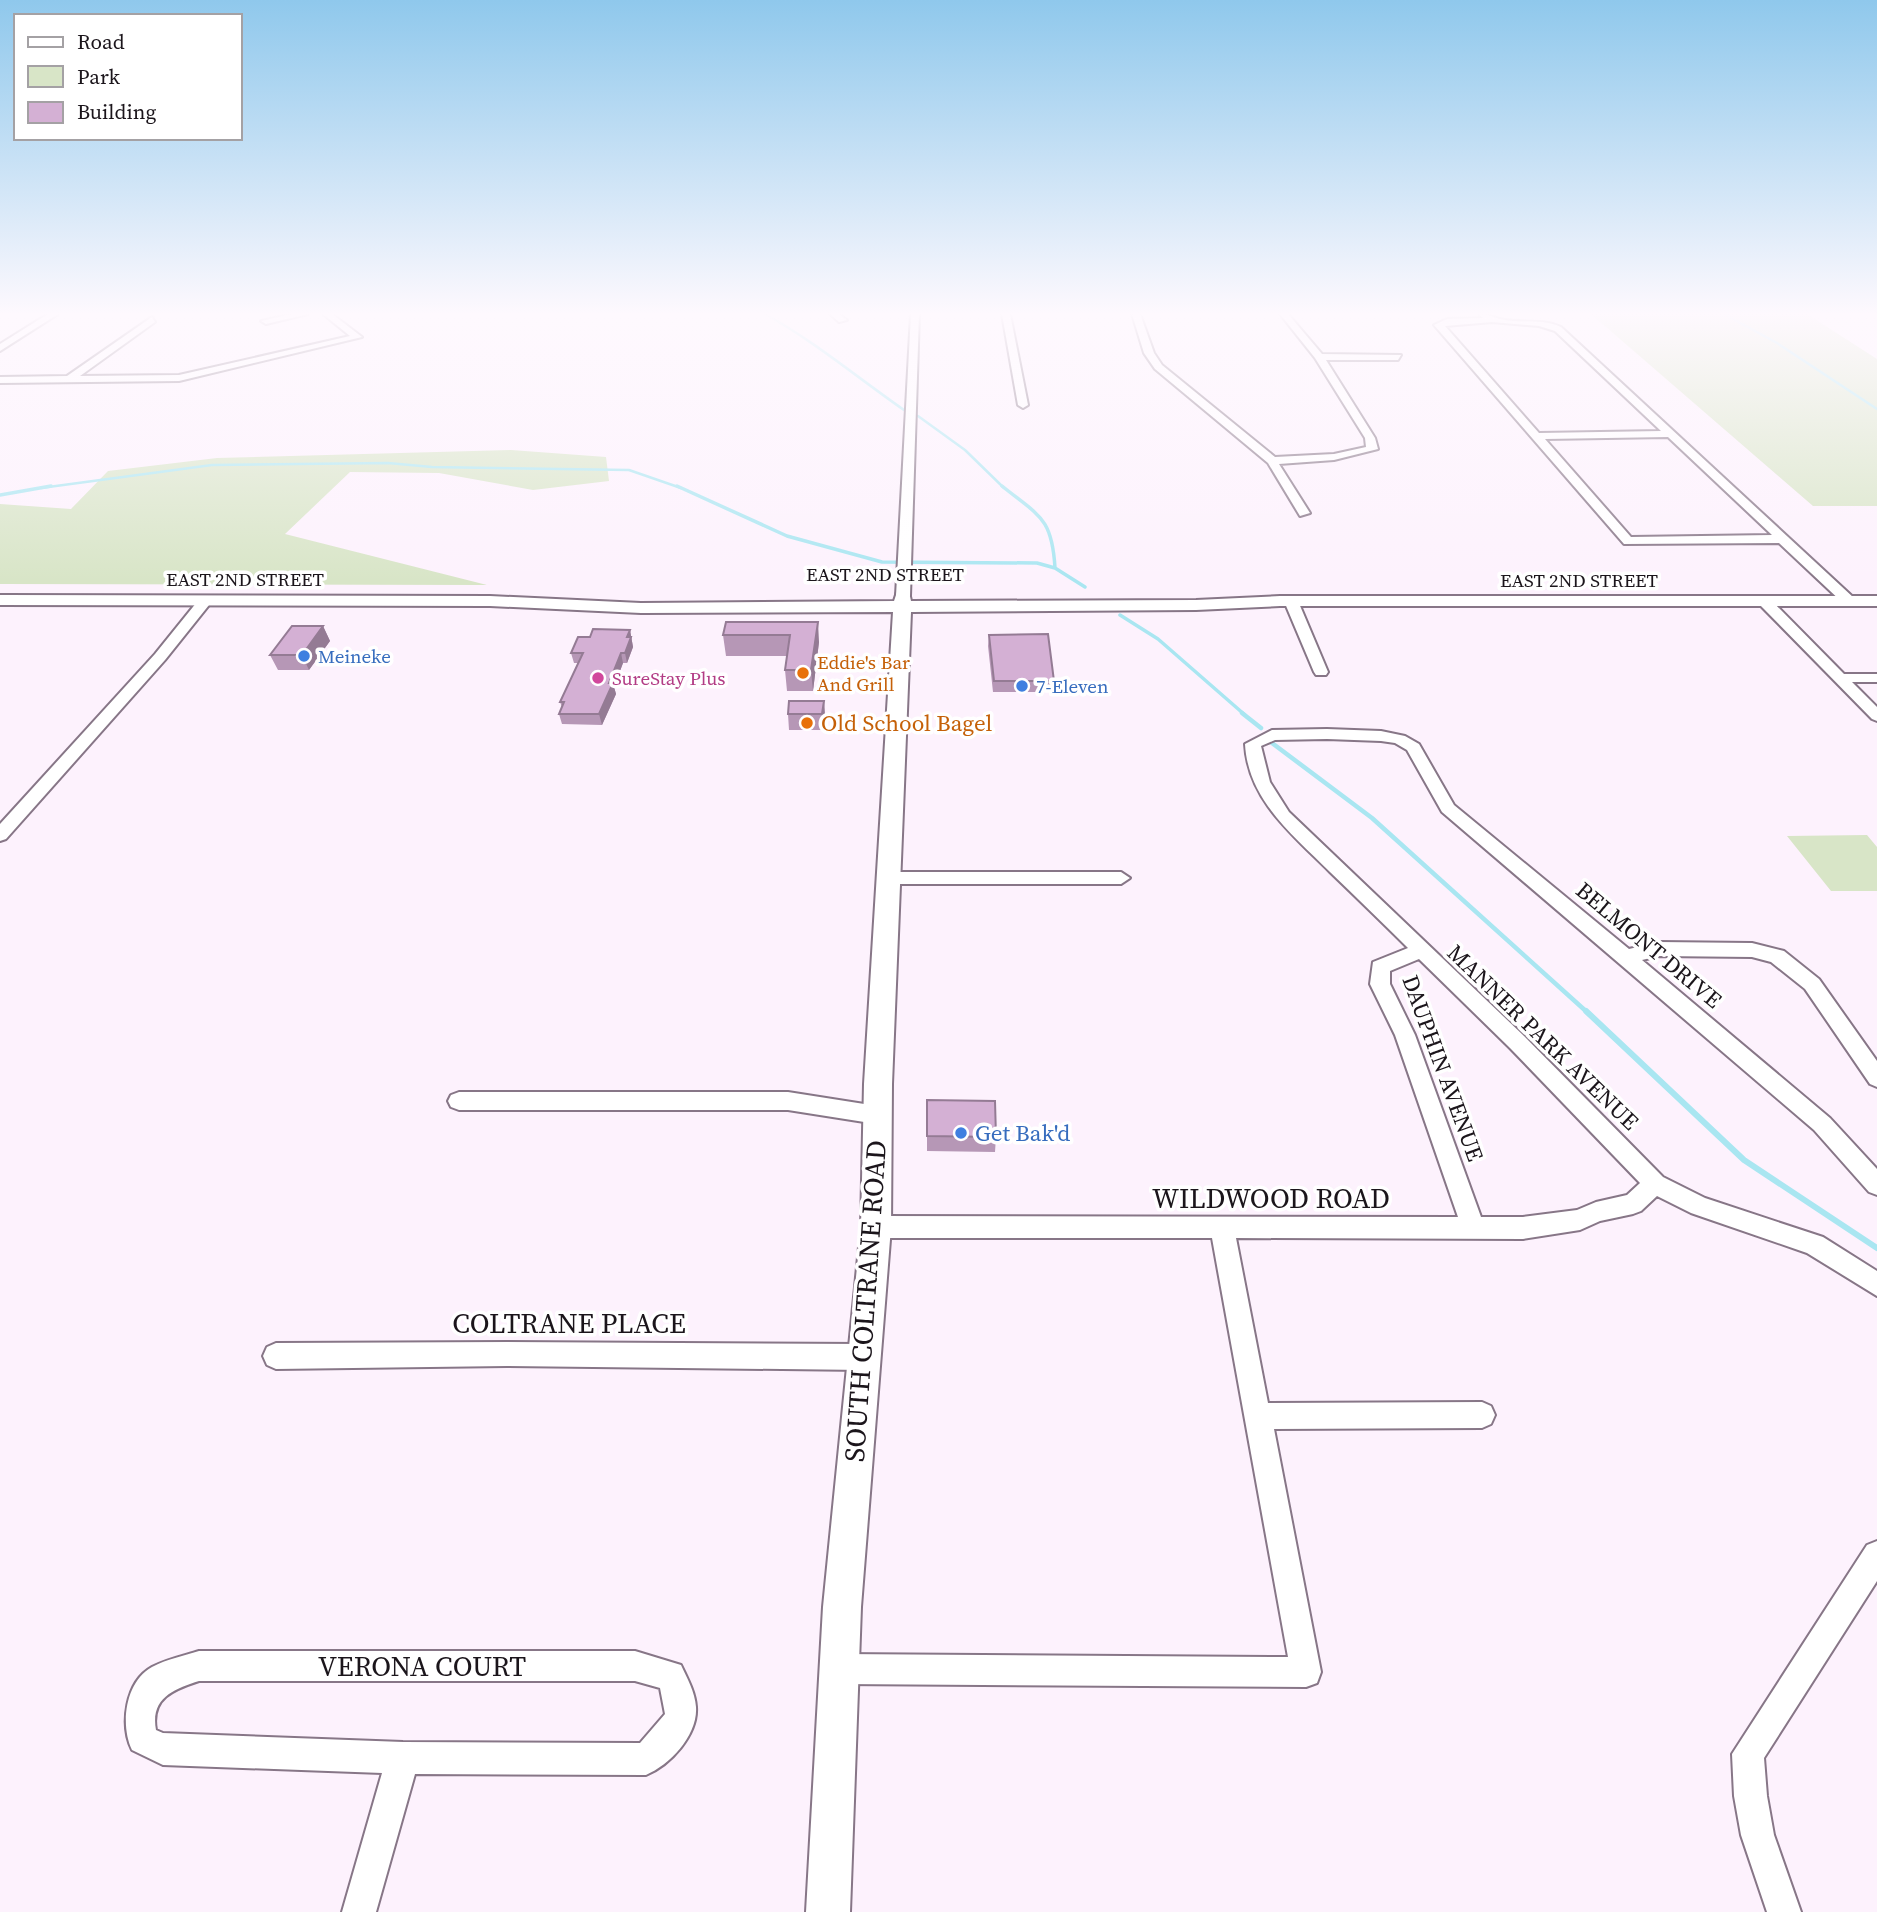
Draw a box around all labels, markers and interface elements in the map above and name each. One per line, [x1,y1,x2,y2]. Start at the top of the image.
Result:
legend [14,14,242,140]
text: Road [77,27,125,56]
text: Park [77,62,121,91]
text: Building [77,97,156,126]
street label: EAST 2ND STREET [806,561,965,587]
street label: EAST 2ND STREET [166,566,325,592]
street label: EAST 2ND STREET [1500,567,1659,593]
place label: Meineke [318,643,391,669]
marker: Meineke [296,648,312,664]
place label: Eddie's Bar And Grill [817,649,910,697]
place label: SureStay Plus [612,665,726,691]
marker: Eddie's Bar And Grill [795,665,811,681]
marker: SureStay Plus [590,670,606,686]
place label: 7-Eleven [1036,673,1108,699]
marker: 7-Eleven [1014,678,1030,694]
place label: Old School Bagel [821,707,992,739]
marker: Old School Bagel [799,715,815,731]
street label: BELMONT DRIVE [1569,874,1729,1016]
street label: MANNER PARK AVENUE [1440,937,1646,1137]
street label: DAUPHIN AVENUE [1394,971,1492,1166]
place label: Get Bak'd [975,1117,1070,1149]
marker: Get Bak'd [953,1125,969,1141]
street label: SOUTH COLTRANE ROAD [835,1139,895,1463]
street label: WILDWOOD ROAD [1152,1179,1390,1217]
street label: COLTRANE PLACE [452,1304,686,1342]
street label: VERONA COURT [318,1647,526,1685]

